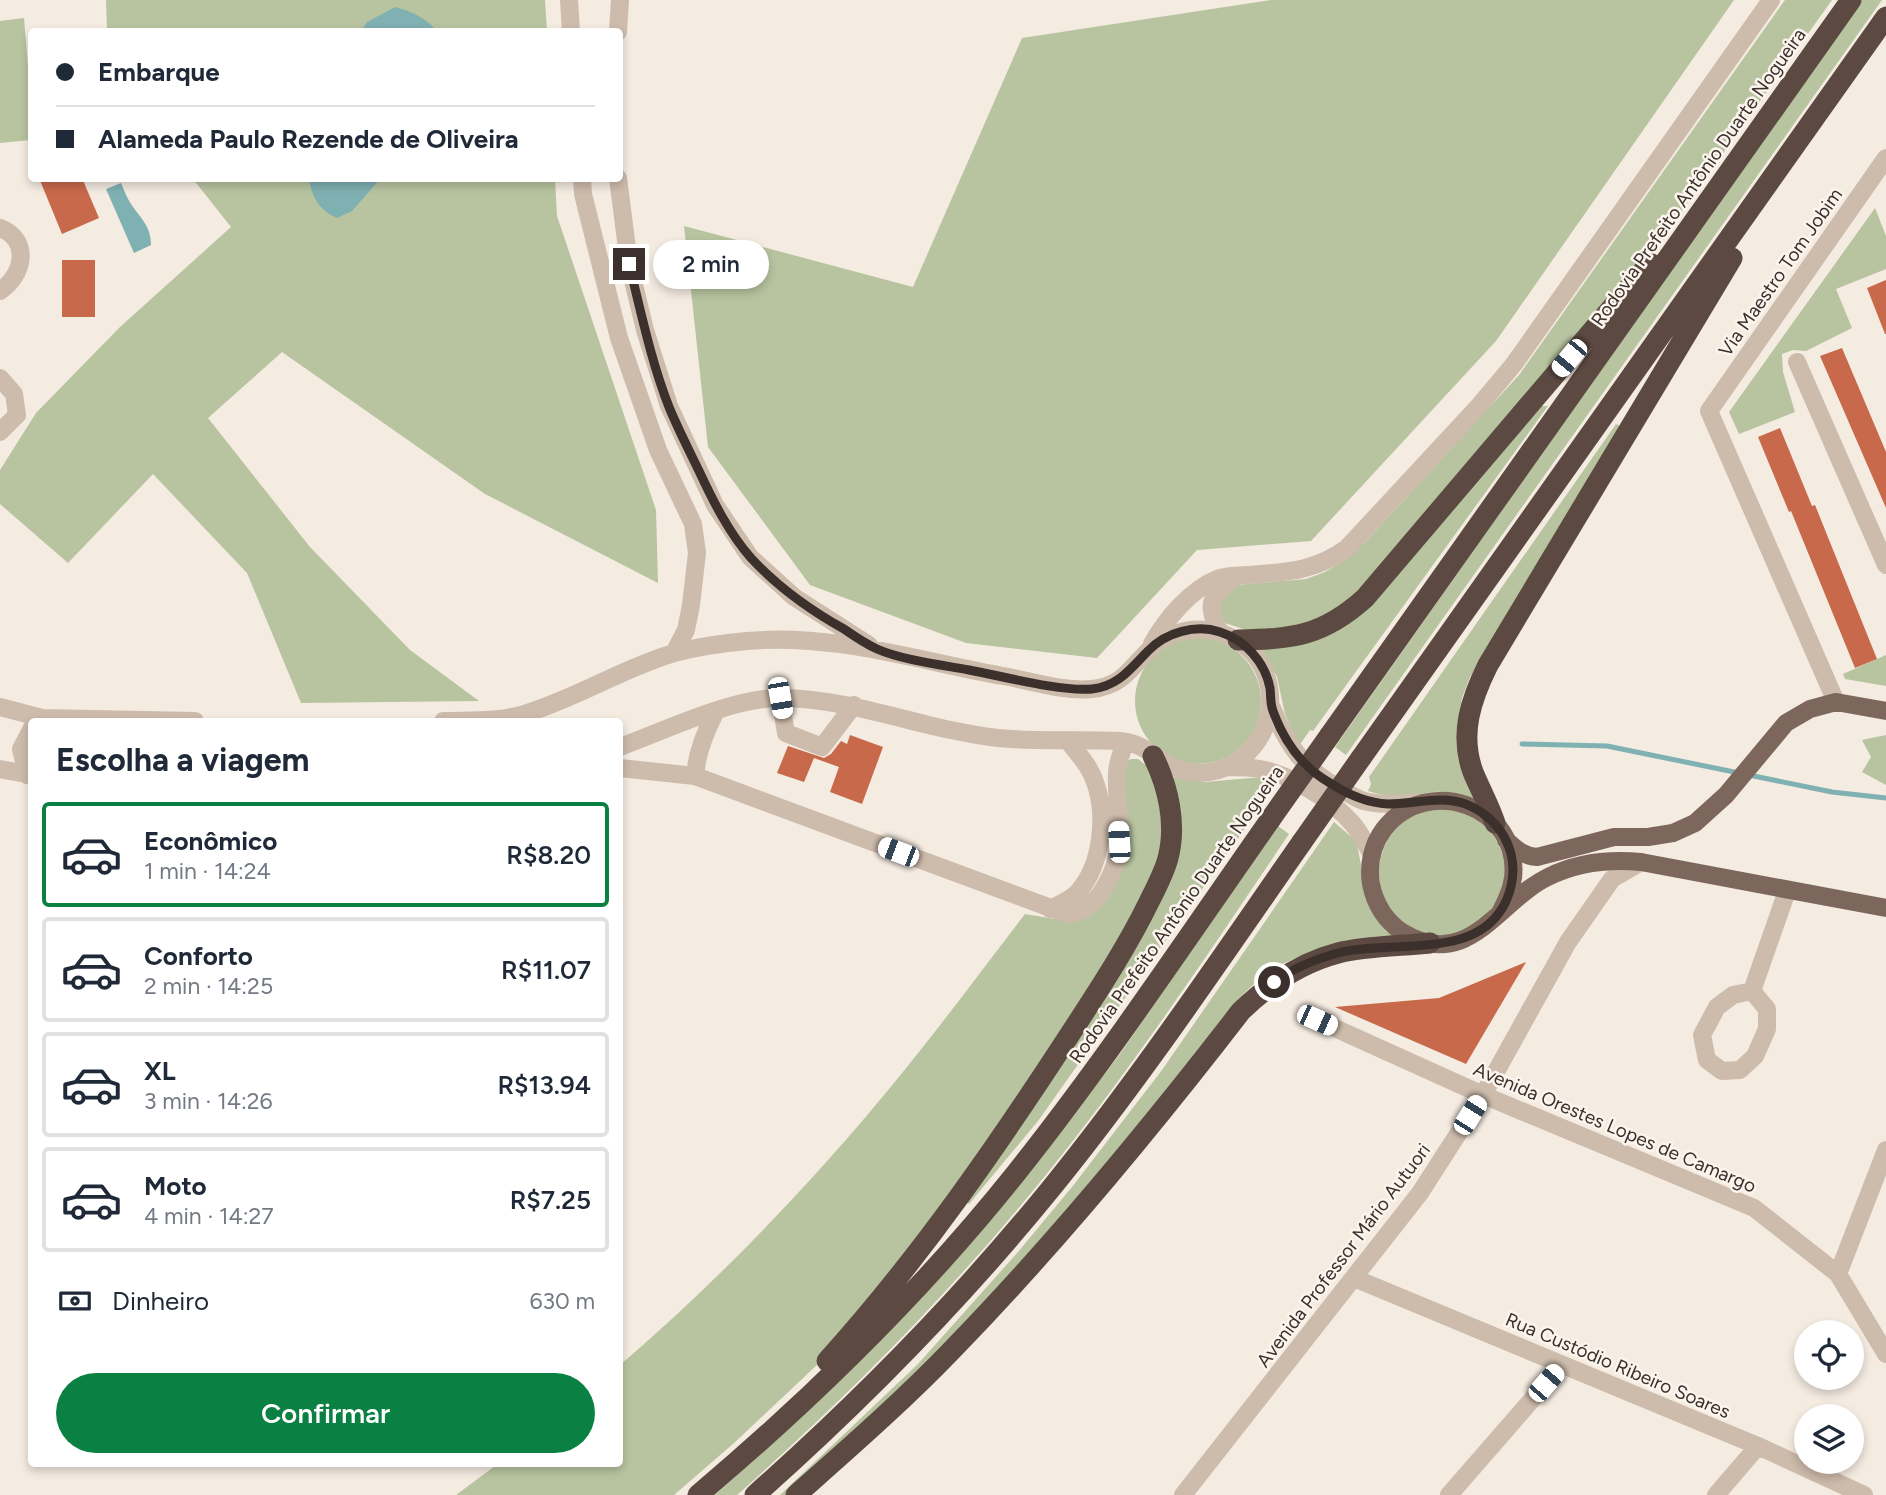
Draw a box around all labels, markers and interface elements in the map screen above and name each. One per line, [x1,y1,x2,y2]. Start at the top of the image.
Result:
street label: Rodovia Prefeito Antônio Duarte Nogueira [1586,24,1811,331]
text: Embarque [98,56,220,88]
text: Alameda Paulo Rezende de Oliveira [98,123,519,155]
street label: Via Maestro Tom Jobim [1714,184,1847,361]
callout: 2 min [654,240,769,288]
route end [613,248,645,280]
text: 2 min [682,250,740,278]
car [1548,335,1591,381]
car [767,675,794,721]
text: Escolha a viagem [56,741,309,779]
street label: Rodovia Prefeito Antônio Duarte Nogueira [1064,761,1289,1068]
car [1108,820,1131,864]
icon: car [60,823,123,886]
text: Econômico [144,825,277,857]
car [875,835,922,869]
text: R$8.20 [506,839,591,871]
text: 1 min · 14:24 [144,857,271,885]
icon: car [60,938,123,1001]
text: Conforto [144,940,253,972]
text: R$11.07 [501,954,591,986]
route start [1258,966,1290,998]
text: 2 min · 14:25 [144,972,273,1000]
car [1294,1002,1341,1038]
icon: car [60,1053,123,1116]
text: XL [144,1055,176,1087]
street label: Avenida Orestes Lopes de Camargo [1470,1057,1760,1198]
text: R$13.94 [497,1069,591,1101]
text: 3 min · 14:26 [144,1087,273,1115]
car [1450,1092,1491,1138]
street label: Avenida Professor Mário Autuori [1252,1139,1435,1372]
icon: car [60,1168,123,1231]
text: Moto [144,1170,207,1202]
text: R$7.25 [510,1184,591,1216]
text: 4 min · 14:27 [144,1202,274,1230]
icon: cash [56,1282,94,1320]
text: Dinheiro [112,1285,209,1317]
text: 630 m [529,1287,595,1315]
street label: Rua Custódio Ribeiro Soares [1502,1308,1734,1423]
map controls [1794,1320,1864,1474]
button: locate [1794,1320,1864,1390]
car [1525,1360,1568,1406]
button: Confirmar [56,1373,595,1453]
button: layers [1794,1404,1864,1474]

